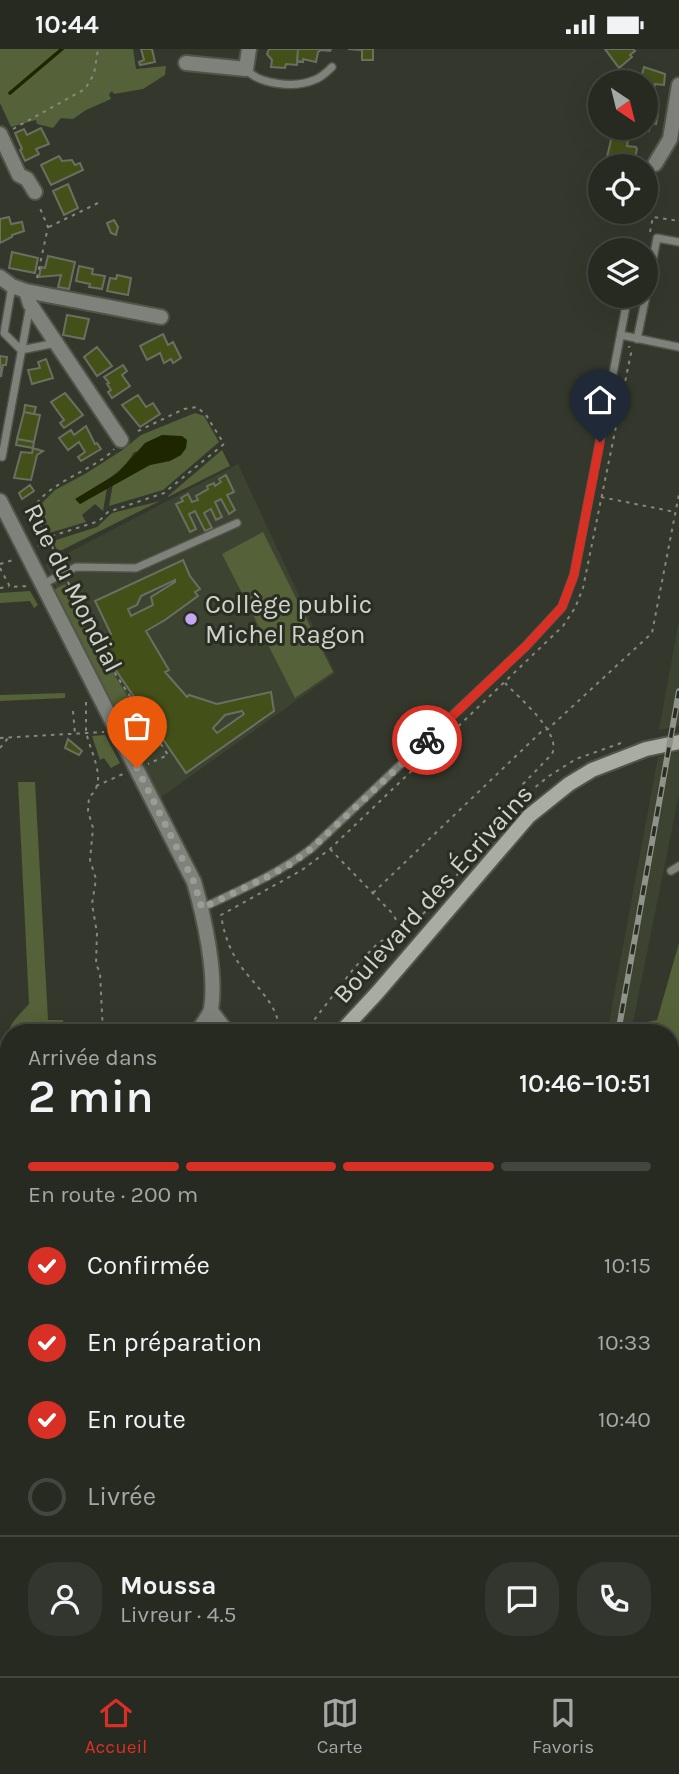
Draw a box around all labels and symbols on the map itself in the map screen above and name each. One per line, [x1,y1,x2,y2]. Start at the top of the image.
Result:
north arrow [588,70,658,140]
pin [570,370,630,442]
street label: Rue du Mondial [17,498,129,678]
place label: Collège public Michel Ragon [205,589,372,650]
marker: Collège public Michel Ragon [183,611,199,627]
pin [107,696,167,768]
courier [392,705,462,775]
street label: Boulevard des Écrivains [326,778,539,1010]

